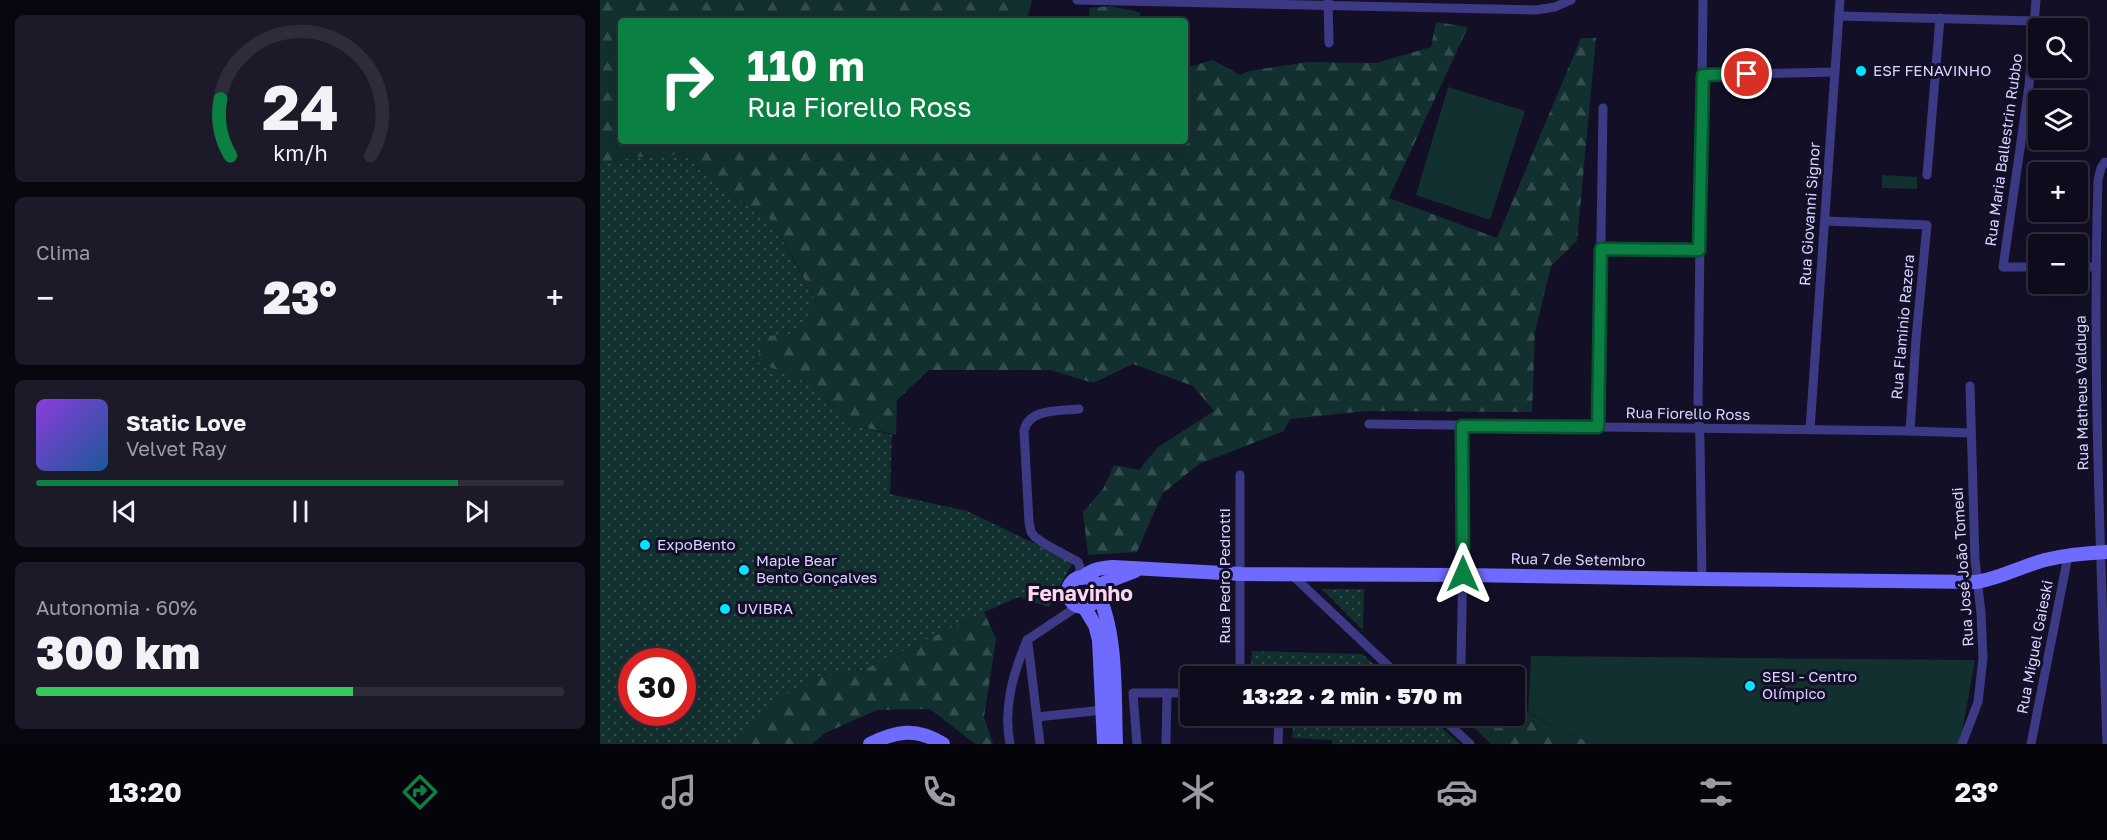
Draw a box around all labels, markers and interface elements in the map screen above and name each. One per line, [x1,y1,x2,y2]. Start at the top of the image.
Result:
map controls [2028,18,2088,294]
button: search [2028,18,2088,78]
text: 110 m [747,40,865,90]
icon: right [648,42,726,120]
pin [1721,48,1772,99]
street label: Rua Maria Ballestrin Rubbo [1981,52,2025,247]
icon: arrive [1730,57,1763,90]
place label: ESF FENAVINHO [1873,61,1991,79]
marker: ESF FENAVINHO [1854,64,1868,78]
text: 24 [261,69,339,144]
button: layers [2028,90,2088,150]
text: Rua Fiorello Ross [747,91,971,123]
text: km/h [273,140,327,166]
street label: Rua Giovanni Signor [1795,141,1823,286]
button: + [2028,162,2088,222]
button: − [2028,234,2088,294]
text: Clima [36,240,90,264]
street label: Rua Flaminio Razera [1887,254,1917,400]
text: 23° [263,270,337,324]
text: − [36,278,54,317]
text: + [546,278,564,317]
street label: Rua Matheus Valduga [2071,315,2091,471]
street label: Rua Fiorello Ross [1626,403,1751,423]
text: Static Love [126,409,246,436]
text: Velvet Ray [126,436,227,460]
street label: Rua José João Tomedi [1947,487,1977,647]
icon: previous [108,495,141,528]
icon: pause [284,495,317,528]
icon: next [460,495,493,528]
street label: Rua Pedro Pedrotti [1215,508,1233,644]
place label: ExpoBento [657,535,735,553]
marker: ExpoBento [638,538,652,552]
position arrow [1431,542,1495,606]
street label: Rua 7 de Setembro [1510,549,1646,569]
place label: Maple Bear Bento Gonçalves [756,551,877,586]
marker: Maple Bear Bento Gonçalves [737,563,751,577]
street label: Rua Miguel Gaieski [2012,578,2056,715]
district label: Fenavinho [1027,580,1133,606]
text: Autonomia · 60% [36,595,197,619]
place label: UVIBRA [737,599,793,617]
marker: UVIBRA [718,602,732,616]
text: 300 km [36,625,200,679]
speed limit sign: 30 [618,648,696,726]
place label: SESI - Centro Olímpico [1762,667,1857,702]
marker: SESI - Centro Olímpico [1743,679,1757,693]
text: 13:22 · 2 min · 570 m [1243,682,1462,709]
icon: directions [399,771,441,813]
icon: music [658,771,700,813]
icon: phone [918,771,960,813]
icon: climate [1177,771,1219,813]
icon: car [1436,771,1478,813]
icon: filters [1695,771,1737,813]
text: 13:20 [109,776,182,808]
text: 23° [1955,776,1998,808]

